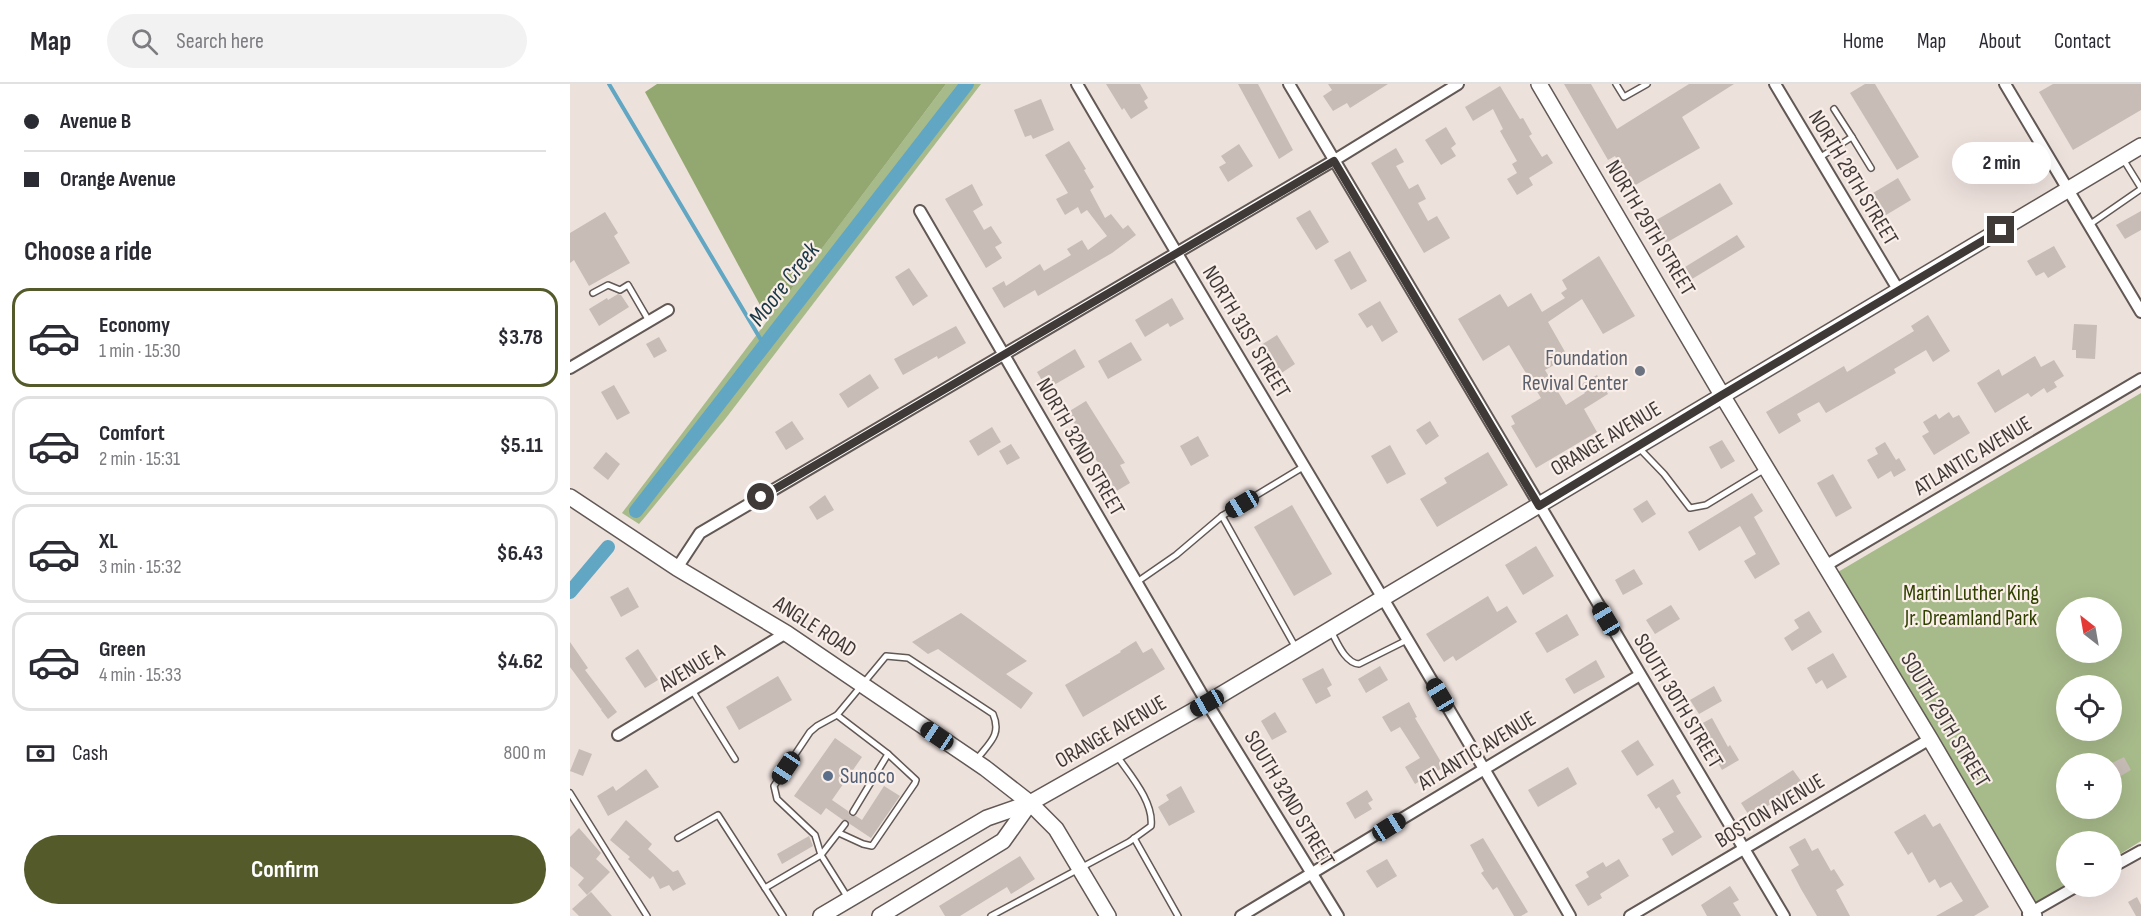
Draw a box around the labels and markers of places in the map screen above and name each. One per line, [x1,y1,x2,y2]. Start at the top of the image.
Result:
place label: Foundation Revival Center [1522,345,1628,397]
marker: Foundation Revival Center [1633,364,1647,378]
place label: Sunoco [840,763,895,790]
marker: Sunoco [821,769,835,783]

